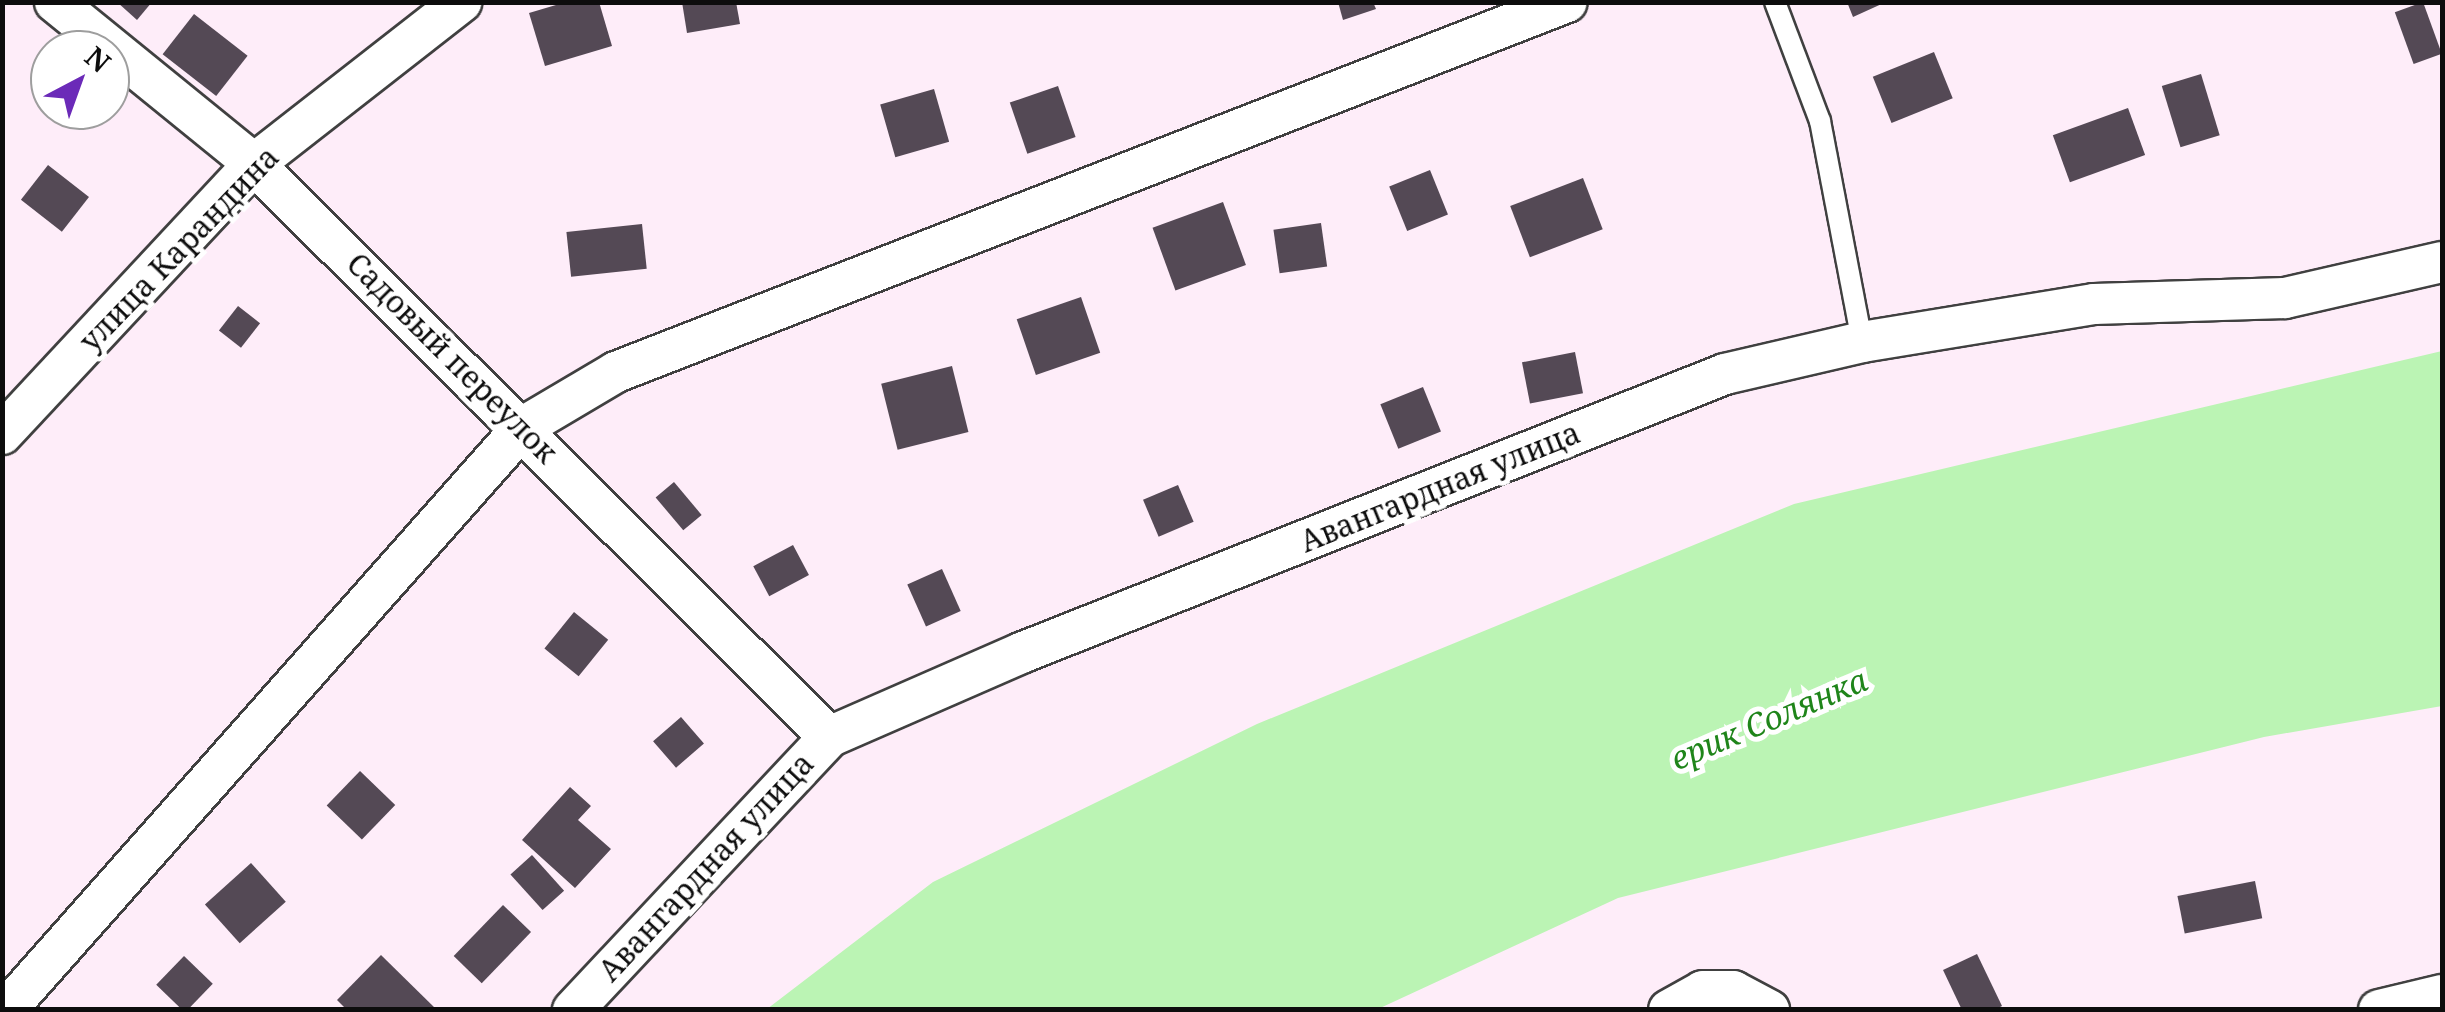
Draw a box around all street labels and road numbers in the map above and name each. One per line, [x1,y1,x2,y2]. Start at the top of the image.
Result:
street label: улица Карандина [72,139,286,359]
street label: Садовый переулок [340,246,564,470]
street label: Авангардная улица [1295,414,1585,560]
street label: Авангардная улица [591,746,821,988]

